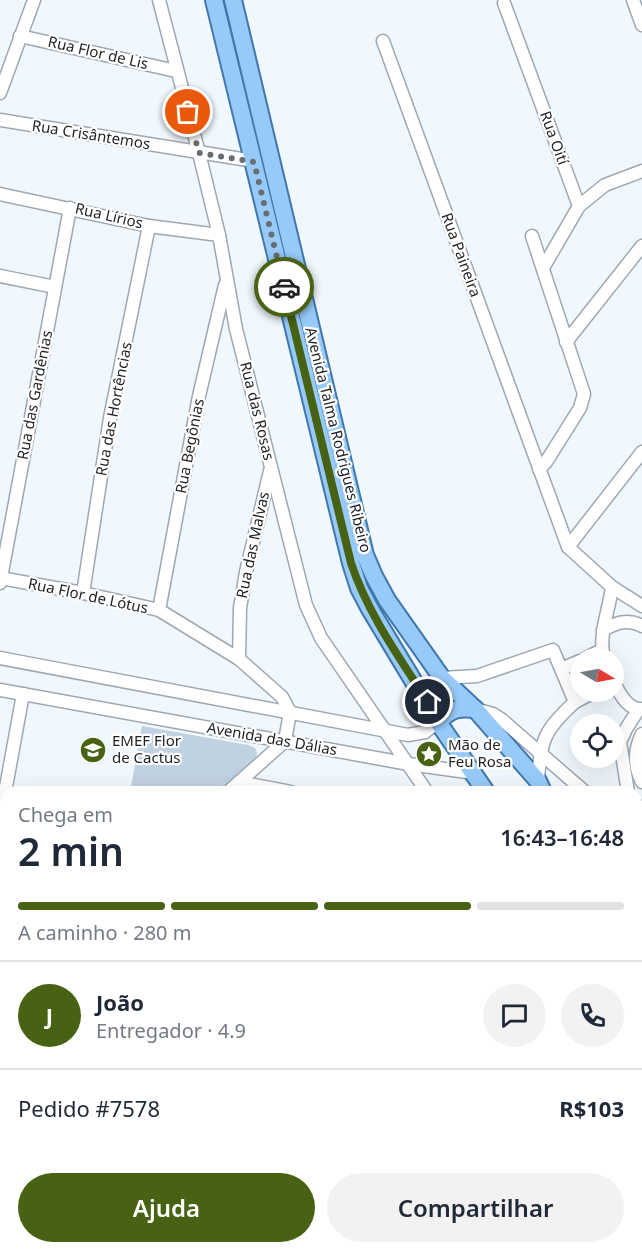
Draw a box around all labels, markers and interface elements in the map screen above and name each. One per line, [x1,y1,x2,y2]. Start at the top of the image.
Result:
street label: Rua Flor de Lis [46,31,150,73]
pin [162,86,213,137]
icon: bag [171,95,204,128]
street label: Rua Oití [536,108,574,168]
street label: Rua Crisântemos [31,115,152,153]
street label: Rua Lírios [73,198,145,233]
street label: Rua Paineira [437,210,486,300]
courier [254,257,314,317]
icon: car [268,271,301,304]
street label: Avenida Talma Rodrigues Ribeiro [301,325,377,555]
street label: Rua das Gardênias [12,328,56,461]
street label: Rua das Hortências [90,340,136,477]
street label: Rua das Rosas [236,359,280,462]
street label: Rua Begônias [170,397,208,495]
street label: Rua das Malvas [231,490,273,600]
street label: Rua Flor de Lótus [26,573,150,618]
north arrow [570,648,624,702]
map controls [570,648,624,768]
pin [402,676,453,727]
icon: home [411,685,444,718]
button: locate [570,714,624,768]
street label: Avenida das Dálias [206,717,339,759]
place label: EMEF Flor de Cactus [112,730,181,767]
place label: Mão de Feu Rosa [448,734,511,771]
school or university icon: EMEF Flor de Cactus [78,735,108,765]
place icon: Mão de Feu Rosa [414,739,444,769]
text: Chega em [18,801,113,828]
text: 16:43–16:48 [500,822,624,852]
text: 2 min [18,824,124,877]
text: A caminho · 280 m [18,919,191,946]
button: chat [483,984,546,1047]
button: phone [561,984,624,1047]
text: João [96,987,144,1017]
text: J [46,1000,53,1030]
text: Entregador · 4.9 [96,1017,246,1044]
text: Pedido #7578 [18,1093,160,1123]
text: R$103 [559,1093,624,1123]
button: Ajuda [18,1173,315,1242]
button: Compartilhar [327,1173,624,1242]

